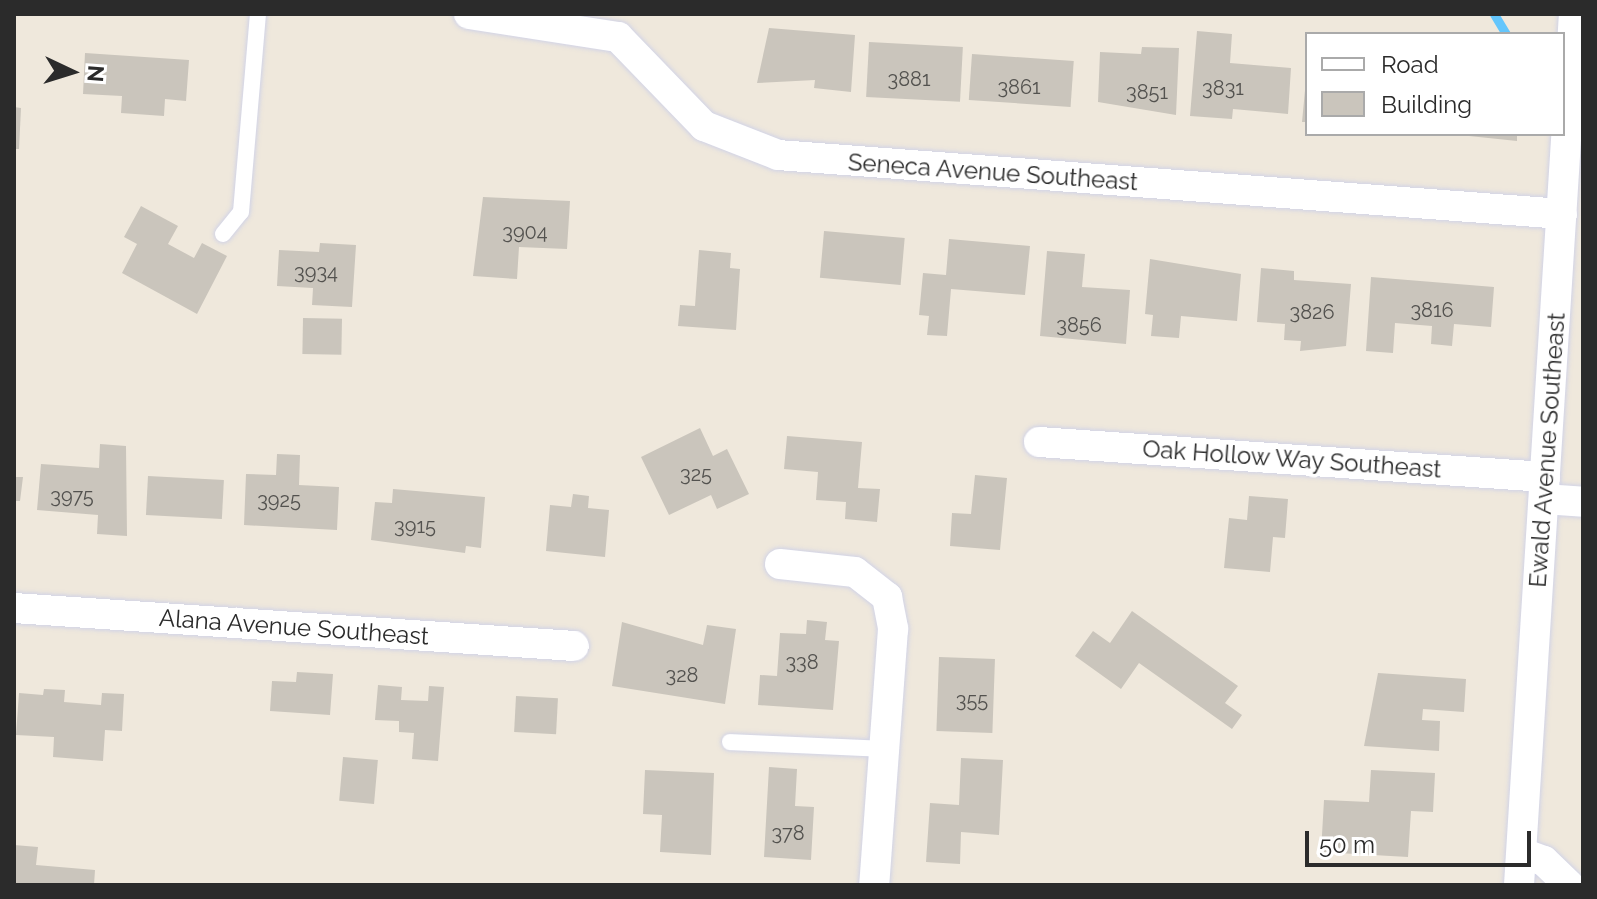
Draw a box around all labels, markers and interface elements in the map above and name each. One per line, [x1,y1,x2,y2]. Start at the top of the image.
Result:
north arrow [32,32,112,112]
legend [1305,32,1565,136]
text: Road [1381,50,1439,79]
text: N [82,64,109,83]
house number: 3881 [888,67,930,91]
house number: 3861 [997,75,1041,99]
house number: 3831 [1202,76,1244,100]
house number: 3851 [1126,80,1168,104]
text: Building [1381,90,1472,119]
street label: Seneca Avenue Southeast [847,147,1139,197]
house number: 3904 [502,220,548,244]
house number: 3934 [294,260,338,284]
house number: 3816 [1410,298,1454,322]
house number: 3826 [1289,300,1335,324]
street label: Ewald Avenue Southeast [1523,311,1571,589]
house number: 3856 [1056,313,1102,337]
street label: Oak Hollow Way Southeast [1140,434,1444,484]
house number: 325 [680,462,712,486]
house number: 3975 [50,484,94,508]
house number: 3925 [257,488,301,512]
house number: 3915 [394,514,436,538]
street label: Alana Avenue Southeast [158,603,430,651]
house number: 338 [785,650,819,674]
house number: 328 [666,663,698,687]
house number: 355 [956,688,988,712]
scale bar [1309,815,1535,865]
house number: 378 [771,821,805,845]
text: 50 m [1319,830,1375,859]

